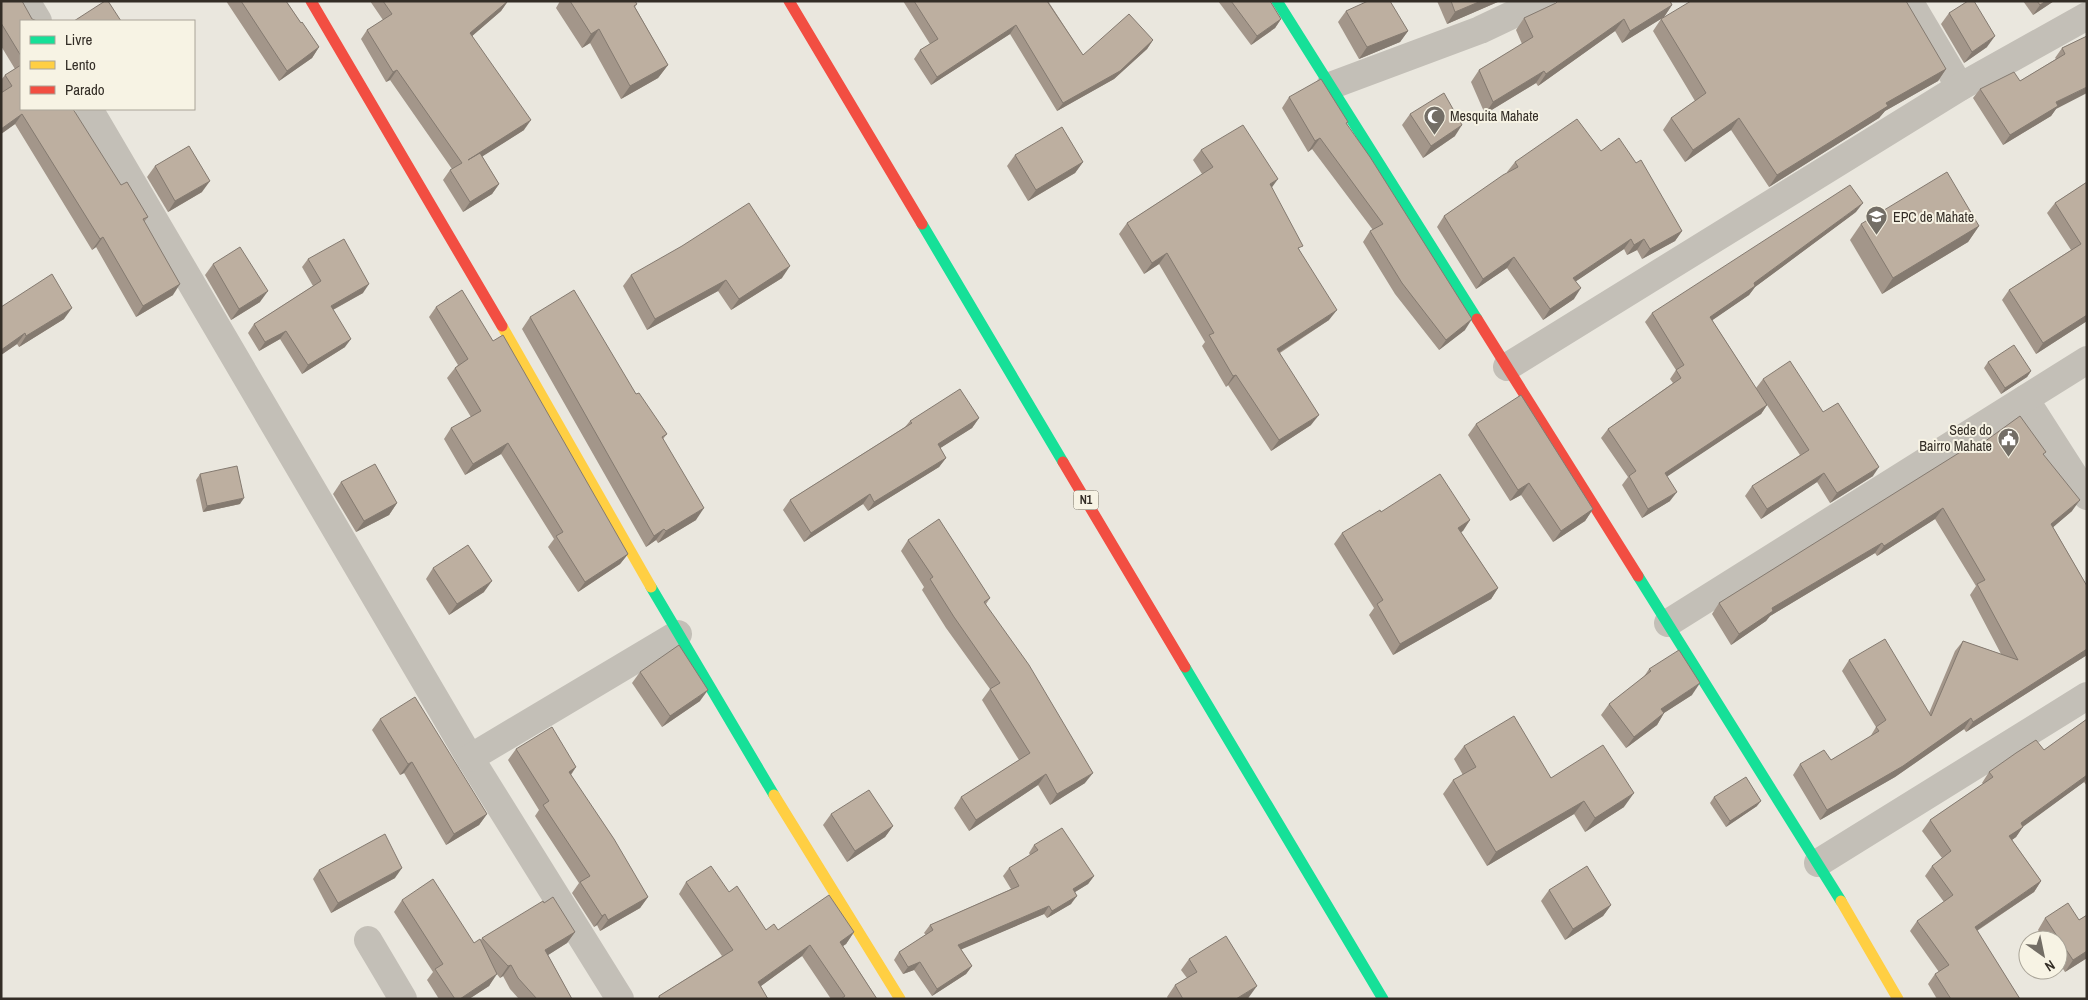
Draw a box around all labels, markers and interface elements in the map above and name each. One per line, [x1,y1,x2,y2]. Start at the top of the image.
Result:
legend [20,20,195,110]
text: Livre [65,29,93,50]
text: Lento [65,54,96,75]
text: Parado [65,79,105,100]
mosque icon: Mesquita Mahate [1422,104,1446,135]
place label: Mesquita Mahate [1450,107,1539,125]
school or university icon: EPC de Mahate [1865,205,1889,236]
place label: EPC de Mahate [1893,208,1974,226]
place label: Sede do Bairro Mahate [1919,421,1992,455]
public building icon: Sede do Bairro Mahate [1996,426,2020,457]
road number: N1 [1074,490,1098,510]
north arrow [2018,930,2068,980]
text: N [2042,956,2058,976]

